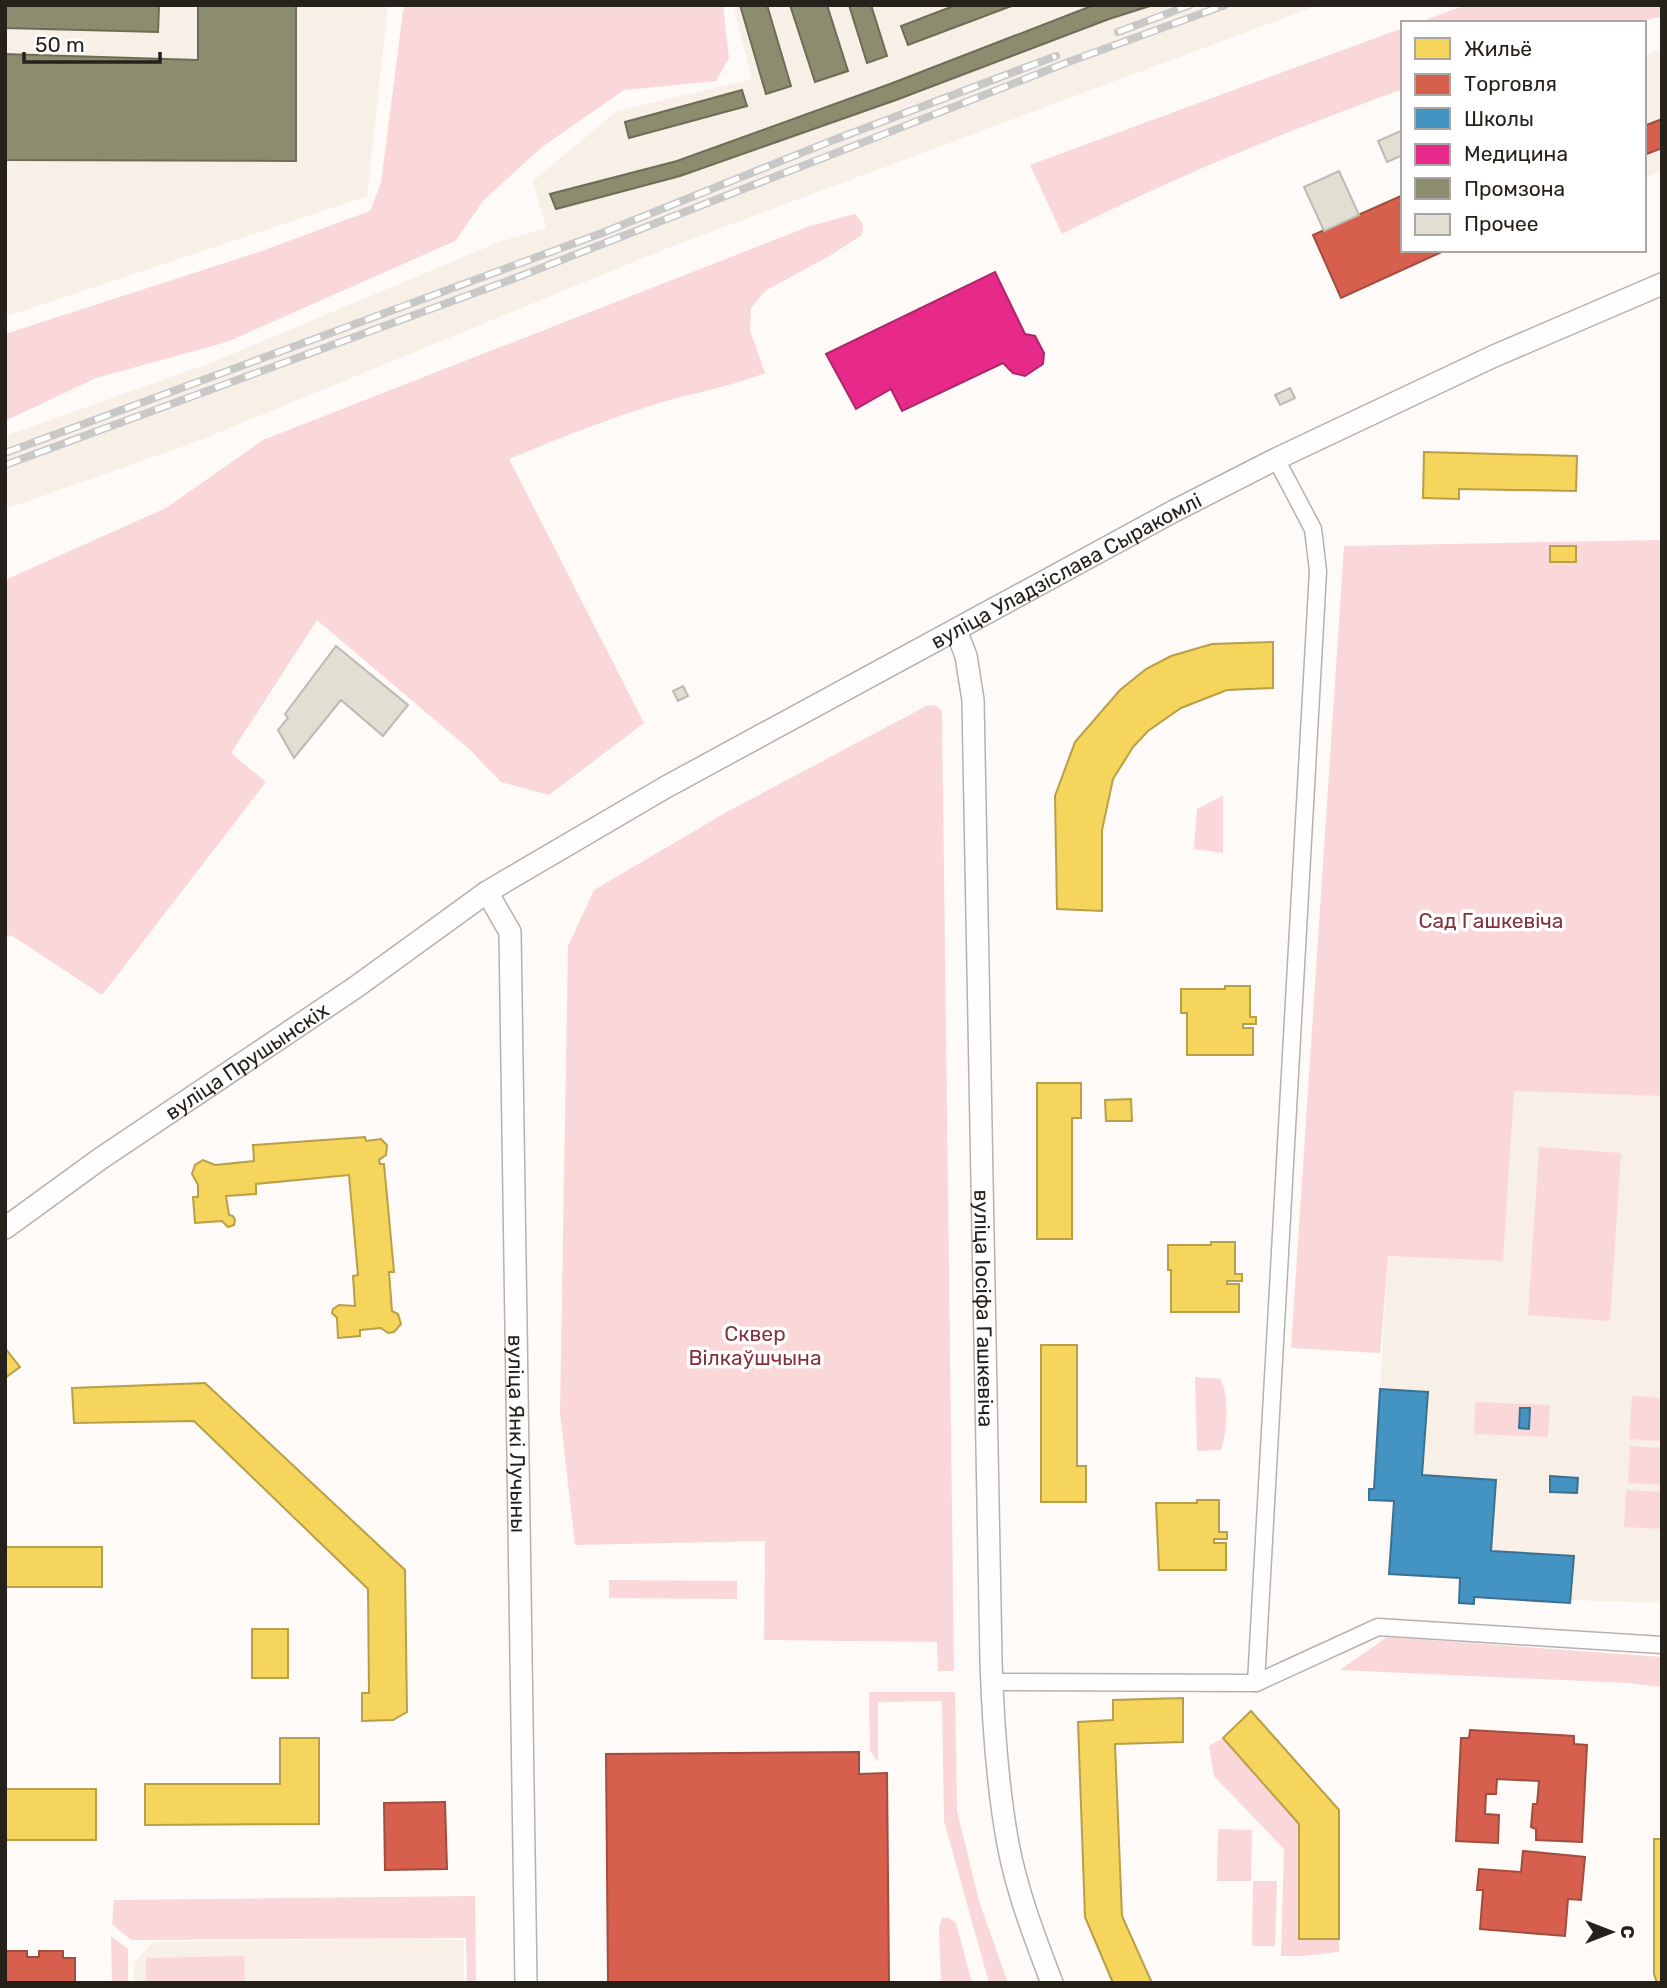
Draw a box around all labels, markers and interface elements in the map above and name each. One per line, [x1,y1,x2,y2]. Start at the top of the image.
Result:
scale bar [24,21,161,65]
legend [1401,21,1646,252]
text: 50 m [35,32,85,57]
text: Жильё [1464,36,1532,61]
text: Торговля [1464,71,1557,96]
text: Школы [1464,106,1534,131]
text: Медицина [1464,141,1568,166]
text: Промзона [1464,176,1565,201]
text: Прочее [1464,211,1539,236]
street label: вуліца Уладзіслава Сыракомлі [926,487,1205,653]
park label: Сад Гашкевіча [1419,908,1563,933]
street label: вуліца Прушынскіх [160,997,333,1124]
street label: вуліца Іосіфа Гашкевіча [970,1189,999,1428]
park label: Сквер Вілкаўшчына [689,1321,821,1370]
street label: вуліца Янкі Лучыны [504,1334,532,1533]
north arrow [1576,1897,1646,1967]
text: С [1616,1925,1639,1939]

